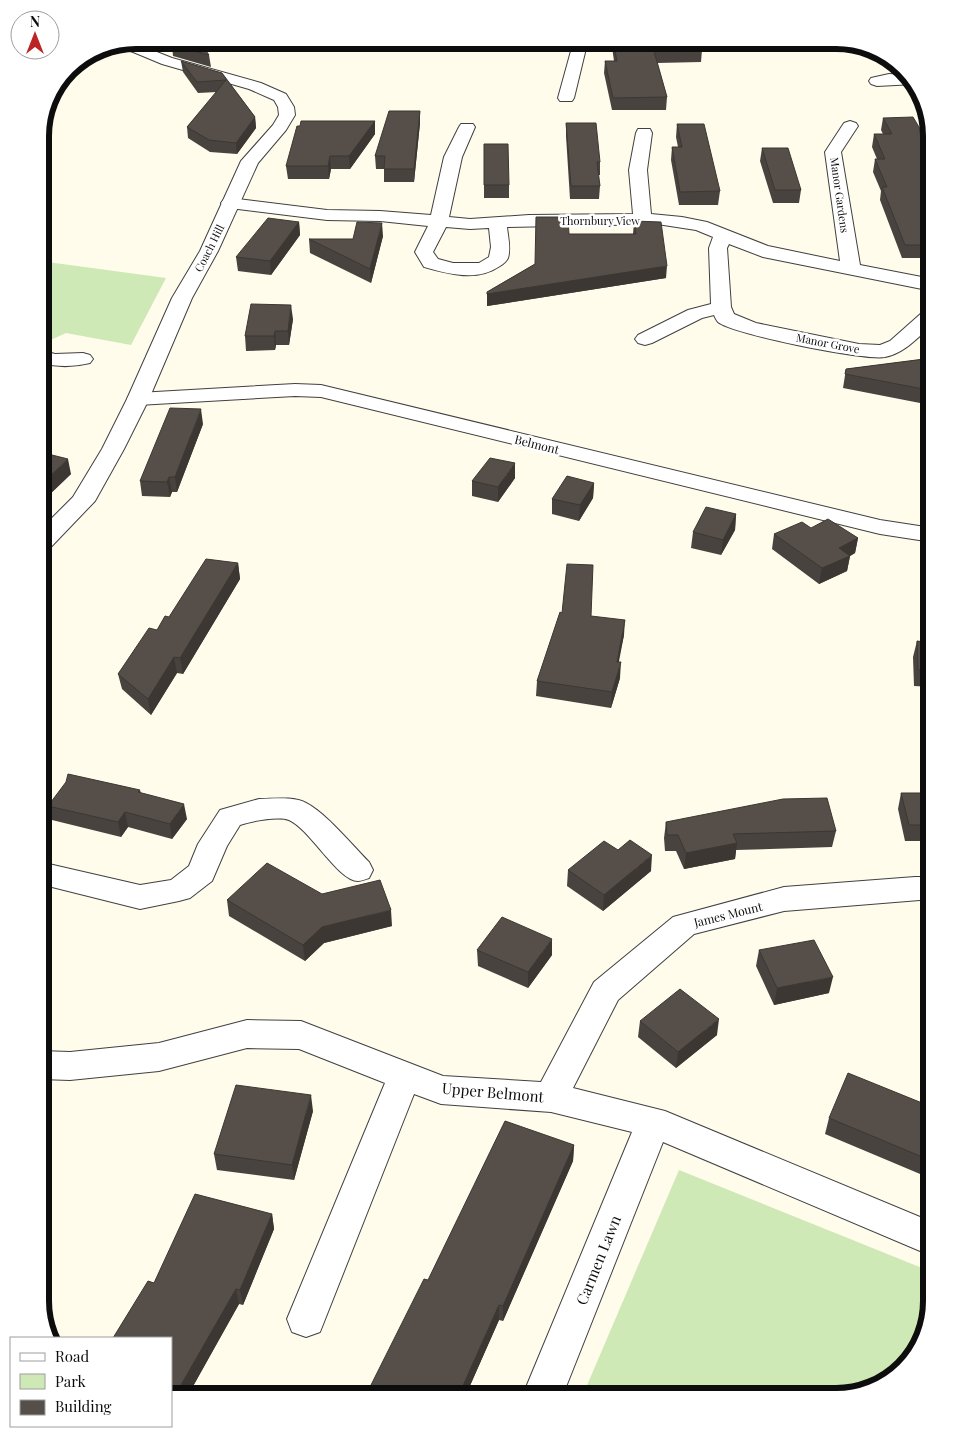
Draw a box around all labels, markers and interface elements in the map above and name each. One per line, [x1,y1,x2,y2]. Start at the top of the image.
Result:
north arrow [10,10,60,60]
text: N [30,12,40,31]
street label: Manor Gardens [827,156,853,234]
street label: Thornbury View [560,213,640,228]
street label: Coach Hill [191,222,227,274]
street label: Manor Grove [795,330,861,357]
street label: Belmont [513,431,562,457]
street label: James Mount [691,898,765,930]
street label: Upper Belmont [441,1078,545,1106]
street label: Carmen Lawn [571,1212,625,1308]
legend [10,1337,172,1427]
text: Road [55,1346,89,1366]
text: Park [55,1371,87,1391]
text: Building [55,1396,112,1416]

